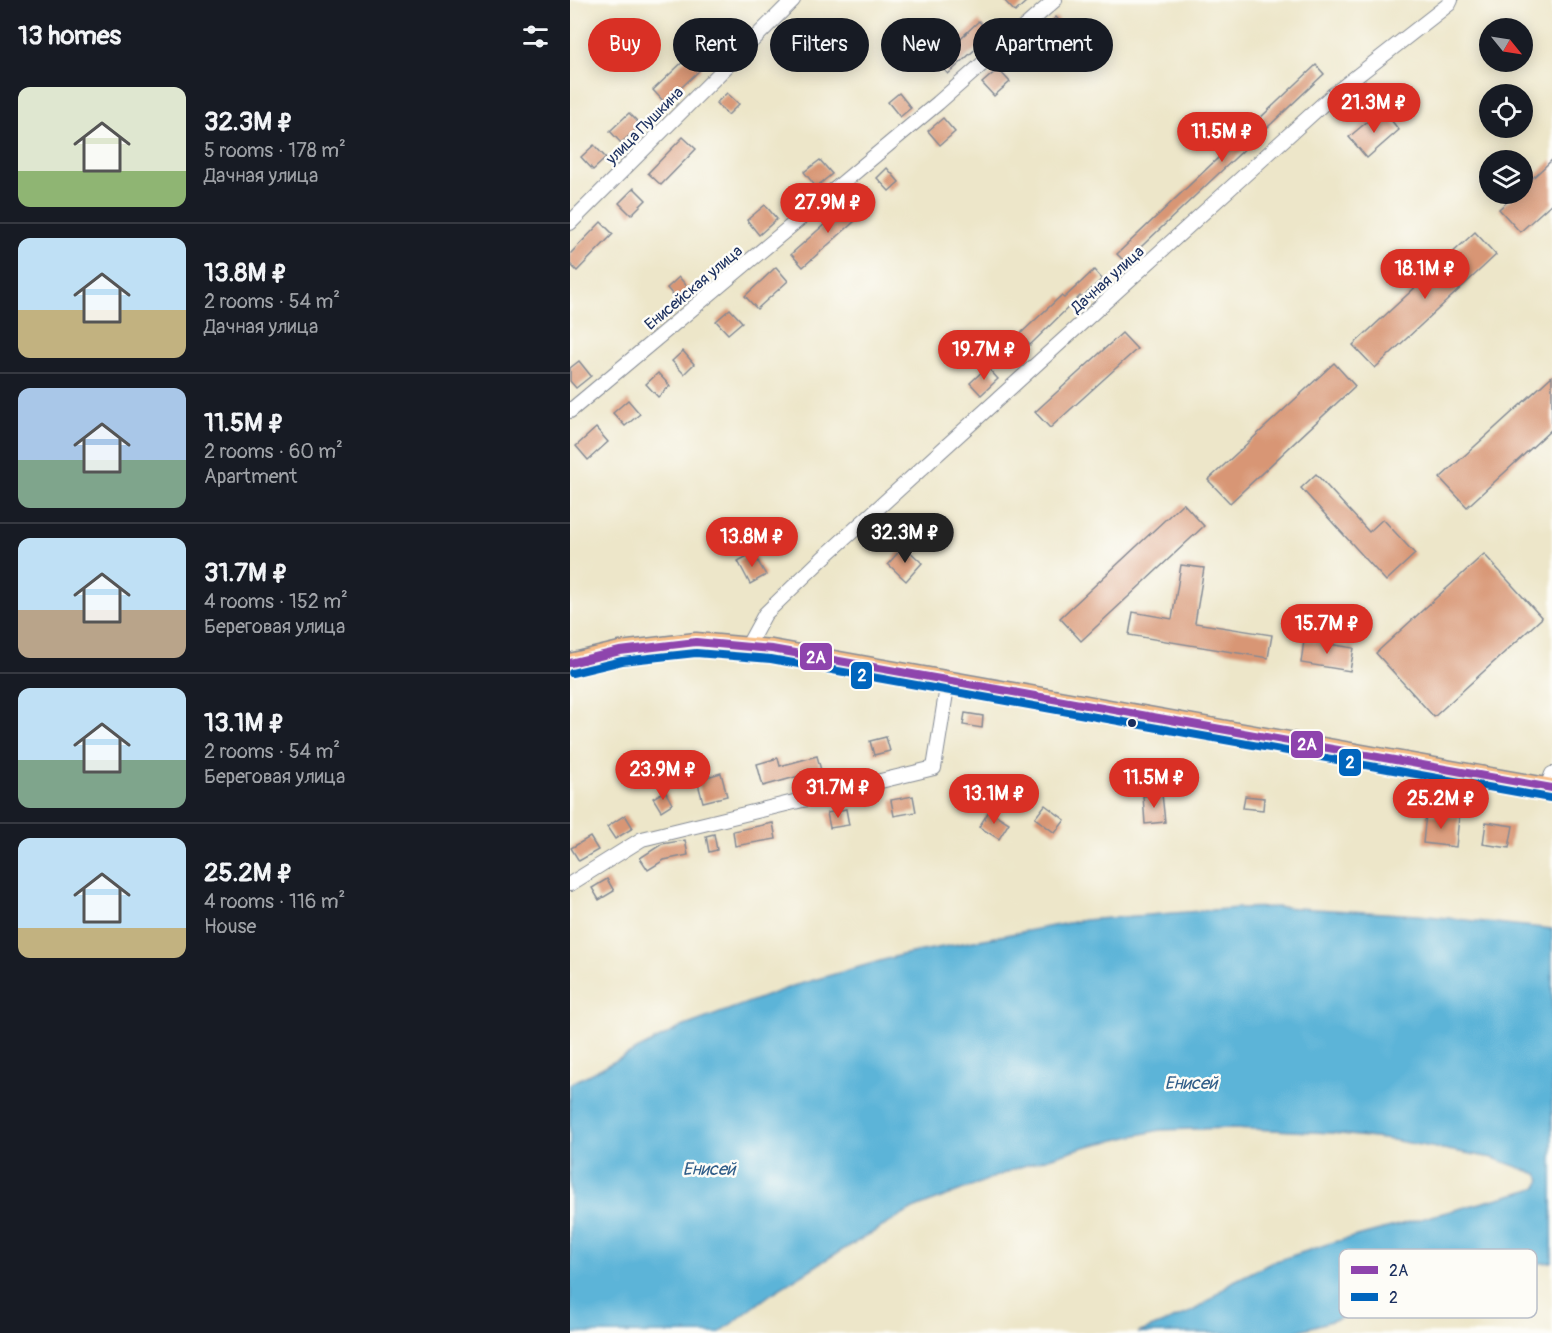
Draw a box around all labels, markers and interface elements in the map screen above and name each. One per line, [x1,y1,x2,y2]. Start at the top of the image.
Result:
chip: Buy [588,18,661,72]
chip: Rent [673,18,758,72]
chip: Filters [770,18,869,72]
chip: New [881,18,961,72]
chip: Apartment [973,18,1113,72]
north arrow [1479,18,1533,72]
map controls [1479,18,1533,204]
text: 13 homes [18,20,121,52]
icon: filters [519,20,552,53]
street label: улица Пушкина [601,83,688,170]
pin: 21.3M ₽ [1319,83,1429,134]
button: locate [1479,84,1533,138]
text: 21.3M ₽ [1341,90,1407,115]
text: 32.3M ₽ [204,106,293,138]
icon: home [66,111,138,183]
pin: 11.5M ₽ [1167,112,1277,163]
text: 11.5M ₽ [1191,119,1253,144]
text: 5 rooms · 178 m² [204,138,346,163]
button: layers [1479,150,1533,204]
text: Дачная улица [204,163,318,188]
pin: 27.9M ₽ [773,183,883,234]
text: 27.9M ₽ [794,190,862,215]
street label: Енисейская улица [641,241,747,335]
street label: Дачная улица [1066,242,1148,318]
pin: 18.1M ₽ [1370,249,1480,300]
text: 18.1M ₽ [1395,256,1455,281]
text: 13.8M ₽ [204,257,287,289]
icon: home [66,262,138,334]
text: 2 rooms · 54 m² [204,289,340,314]
text: Дачная улица [204,314,318,339]
pin: 19.7M ₽ [929,330,1039,381]
text: 19.7M ₽ [952,337,1016,362]
text: 11.5M ₽ [204,407,284,439]
icon: home [66,412,138,484]
text: 2 rooms · 60 m² [204,439,343,464]
text: Apartment [204,464,297,489]
pin: 32.3M ₽ [850,513,960,564]
pin: 13.8M ₽ [697,517,807,568]
text: 32.3M ₽ [871,520,939,545]
text: 13.8M ₽ [720,524,784,549]
text: 31.7M ₽ [204,557,288,589]
icon: home [66,562,138,634]
text: 4 rooms · 152 m² [204,589,348,614]
pin: 15.7M ₽ [1272,604,1382,655]
text: 15.7M ₽ [1295,611,1359,636]
text: Береговая улица [204,614,345,639]
line badge: 2А [799,642,833,671]
text: 2А [806,648,826,668]
line badge: 2 [850,661,873,690]
text: 2 [858,666,867,686]
text: 13.1M ₽ [204,707,285,739]
icon: home [66,712,138,784]
unlabelled marker [1126,717,1138,729]
line badge: 2А [1290,730,1324,759]
text: 2А [1297,735,1317,755]
text: 2 rooms · 54 m² [204,739,340,764]
line badge: 2 [1338,748,1362,777]
pin: 23.9M ₽ [608,750,718,801]
text: 2 [1346,753,1355,773]
text: 23.9M ₽ [629,757,697,782]
pin: 11.5M ₽ [1099,758,1209,809]
text: Береговая улица [204,764,345,789]
text: 11.5M ₽ [1123,765,1185,790]
pin: 31.7M ₽ [783,768,893,819]
pin: 13.1M ₽ [939,774,1049,825]
text: 31.7M ₽ [806,775,870,800]
pin: 25.2M ₽ [1386,779,1496,830]
text: 13.1M ₽ [963,781,1025,806]
text: 25.2M ₽ [1407,786,1475,811]
text: 25.2M ₽ [204,857,293,889]
icon: home [66,862,138,934]
text: 4 rooms · 116 m² [204,889,345,914]
text: House [204,914,256,939]
water label: Енисей [1164,1072,1219,1095]
water label: Енисей [682,1158,737,1181]
legend [1339,1249,1537,1318]
text: 2А [1389,1261,1408,1281]
text: 2 [1389,1288,1398,1308]

